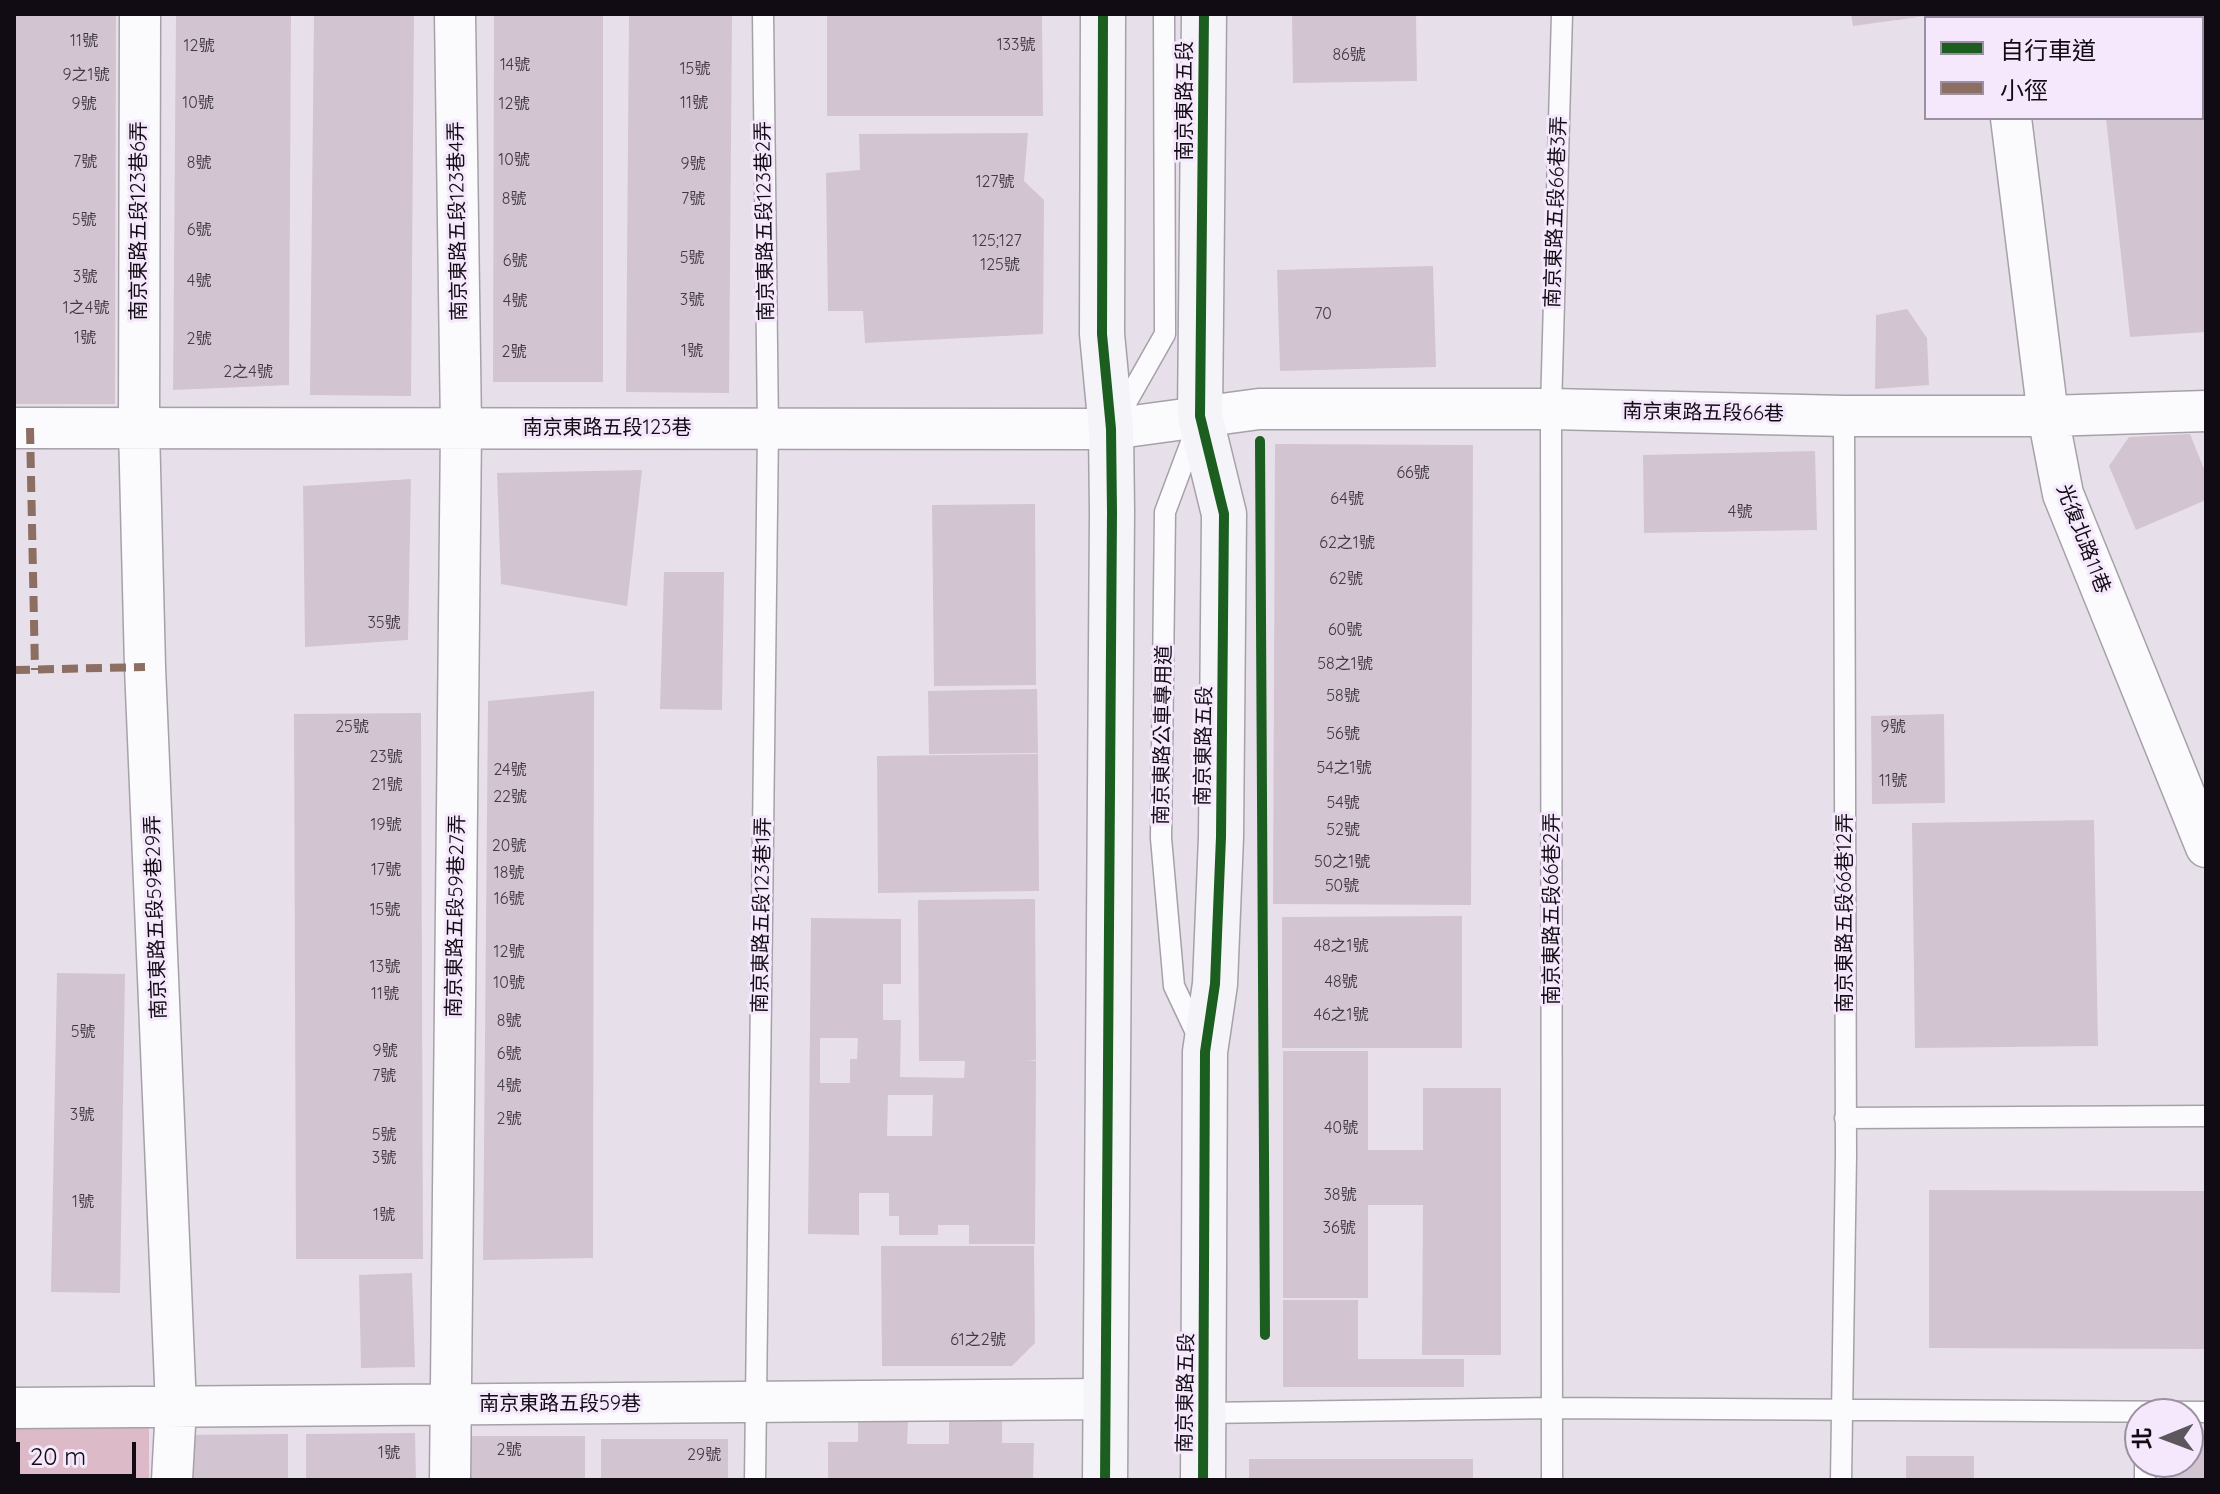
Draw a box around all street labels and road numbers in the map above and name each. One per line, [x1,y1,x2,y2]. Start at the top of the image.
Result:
street label: 南京東路五段 [1173,41,1197,161]
street label: 南京東路五段66巷3弄 [1541,116,1571,308]
street label: 南京東路五段123巷6弄 [127,121,151,321]
street label: 南京東路五段123巷4弄 [444,121,472,321]
street label: 南京東路五段123巷2弄 [751,121,779,321]
street label: 南京東路五段66巷 [1622,400,1784,426]
street label: 南京東路五段123巷 [523,416,691,440]
street label: 光復北路11巷 [2051,481,2115,597]
street label: 南京東路公車專用道 [1149,645,1177,825]
street label: 南京東路五段 [1191,686,1217,806]
street label: 南京東路五段66巷2弄 [1540,813,1564,1005]
street label: 南京東路五段66巷12弄 [1833,813,1857,1013]
street label: 南京東路五段59巷29弄 [140,814,172,1020]
street label: 南京東路五段59巷27弄 [442,814,470,1018]
street label: 南京東路五段123巷1弄 [748,817,776,1013]
street label: 南京東路五段 [1173,1333,1199,1453]
street label: 南京東路五段59巷 [479,1392,641,1416]

